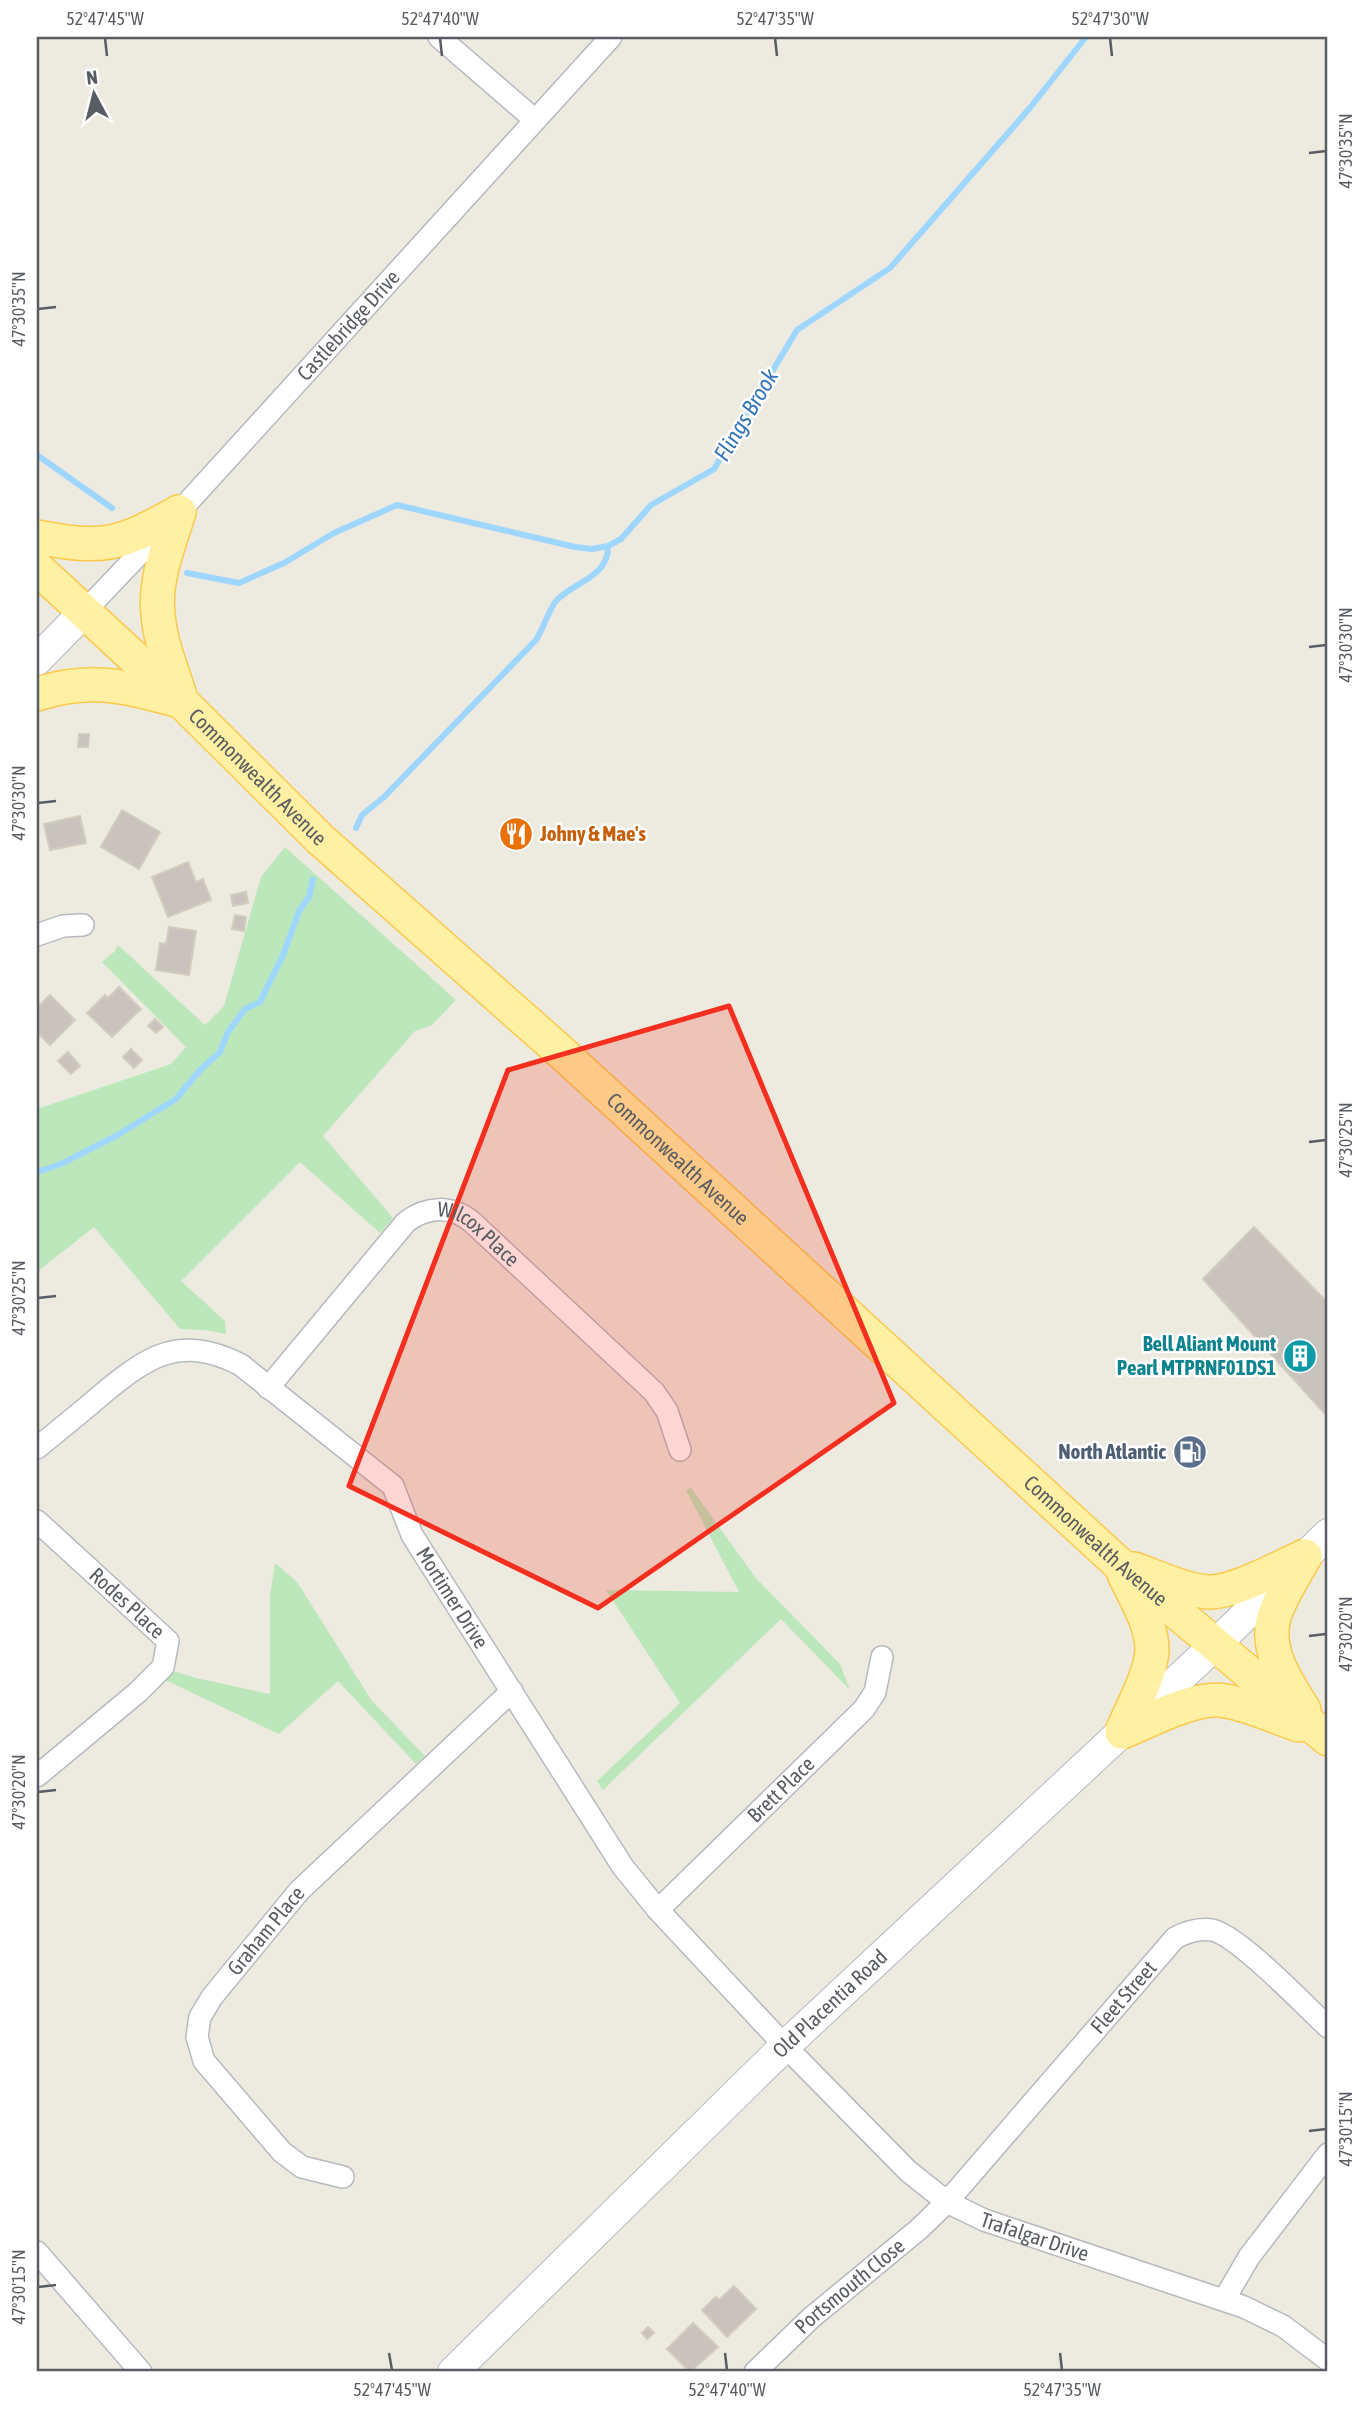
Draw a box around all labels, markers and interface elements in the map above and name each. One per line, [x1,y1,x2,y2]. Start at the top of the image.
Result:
text: 52°47'45"W [66,8,144,29]
text: 52°47'40"W [401,8,479,29]
text: 52°47'35"W [736,8,814,29]
text: 52°47'30"W [1071,8,1149,29]
north arrow [60,60,130,130]
text: N [85,66,99,89]
text: 47°30'35"N [1335,113,1356,189]
street label: Castlebridge Drive [292,265,404,385]
text: 47°30'35"N [8,271,29,347]
water label: Flings Brook [708,364,784,466]
text: 47°30'30"N [1335,607,1356,683]
street label: Commonwealth Avenue [185,703,332,850]
text: 47°30'30"N [8,765,29,841]
restaurant icon: Johny & Mae's [497,815,535,853]
place label: Johny & Mae's [539,821,646,845]
street label: Commonwealth Avenue [602,1087,754,1230]
text: 47°30'25"N [1335,1102,1356,1178]
street label: Wilcox Place [436,1196,525,1271]
text: 47°30'25"N [8,1260,29,1336]
place label: Bell Aliant Mount Pearl MTPRNF01DS1 [1117,1331,1276,1379]
building icon: Bell Aliant Mount Pearl MTPRNF01DS1 [1281,1337,1319,1375]
fuel station icon: North Atlantic [1171,1433,1209,1471]
place label: North Atlantic [1058,1439,1166,1463]
street label: Commonwealth Avenue [1020,1470,1173,1610]
street label: Mortimer Drive [412,1542,494,1653]
street label: Rodes Place [85,1562,170,1643]
text: 47°30'20"N [1335,1596,1356,1672]
street label: Brett Place [742,1751,819,1827]
text: 47°30'20"N [8,1754,29,1830]
street label: Graham Place [222,1881,309,1980]
street label: Old Placentia Road [767,1944,892,2062]
street label: Fleet Street [1085,1956,1161,2038]
text: 47°30'15"N [1335,2091,1356,2167]
street label: Trafalgar Drive [978,2207,1092,2265]
street label: Portsmouth Close [789,2233,909,2338]
text: 47°30'15"N [8,2249,29,2325]
text: 52°47'45"W [353,2379,431,2400]
text: 52°47'40"W [688,2379,766,2400]
text: 52°47'35"W [1023,2379,1101,2400]

